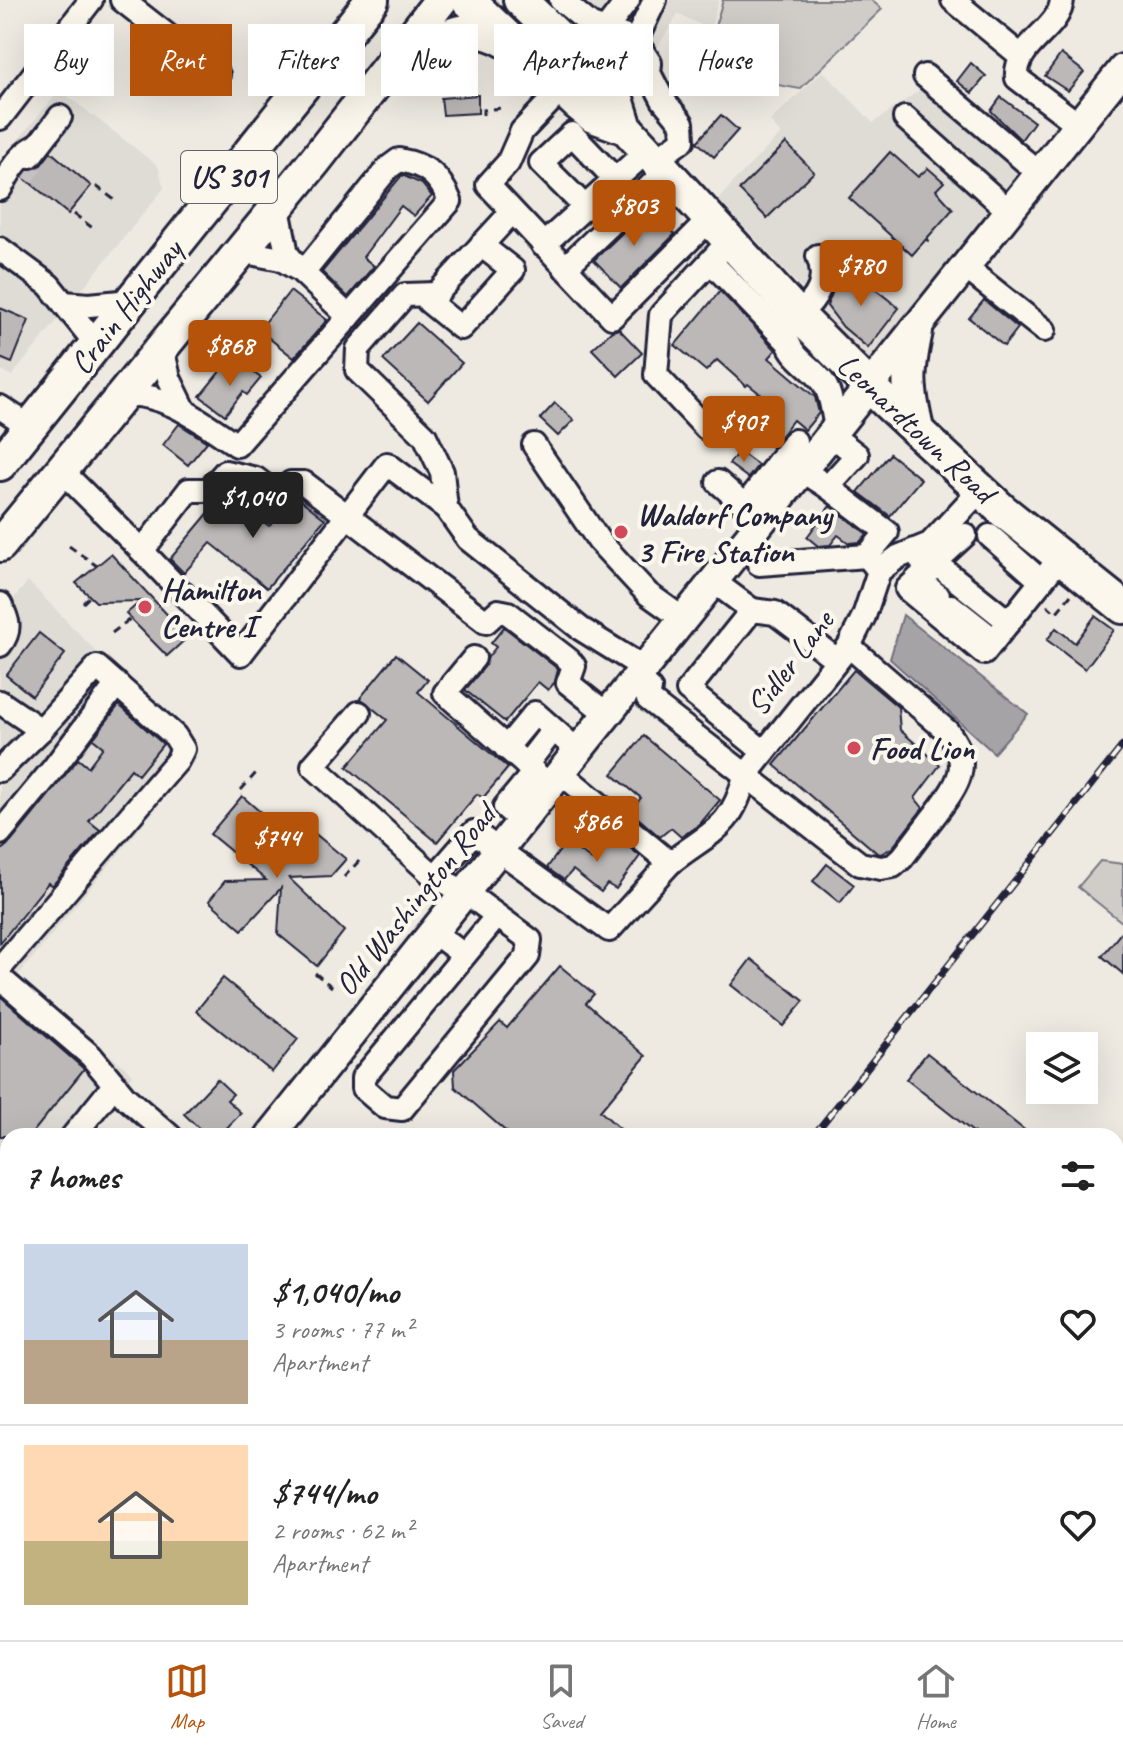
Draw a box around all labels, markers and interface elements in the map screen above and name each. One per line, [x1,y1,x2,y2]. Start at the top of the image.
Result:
chip: Buy [24,24,114,96]
chip: Rent [130,24,232,96]
chip: Filters [248,24,365,96]
chip: New [381,24,478,96]
chip: Apartment [494,24,653,96]
chip: House [669,24,779,96]
road number: US 301 [181,151,277,203]
pin: $803 [587,180,681,248]
text: $803 [611,189,657,222]
street label: Crain Highway [61,229,193,383]
pin: $780 [814,240,908,308]
text: $780 [838,249,884,282]
pin: $868 [183,320,277,388]
text: $868 [206,329,254,362]
street label: Leonardtown Road [828,344,1007,515]
pin: $907 [697,396,791,464]
text: $907 [721,405,767,438]
pin: $1,040 [188,472,318,540]
text: $1,040 [221,481,285,514]
place label: Waldorf Company 3 Fire Station [637,494,835,572]
marker: Waldorf Company 3 Fire Station [612,523,630,541]
place label: Hamilton Centre I [161,569,262,647]
marker: Hamilton Centre I [136,598,154,616]
street label: Sidler Lane [737,600,844,724]
place label: Food Lion [870,728,976,769]
marker: Food Lion [845,739,863,757]
street label: Old Washington Road [325,793,507,1004]
pin: $866 [550,796,644,864]
text: $866 [573,805,621,838]
pin: $744 [230,812,324,880]
text: $744 [254,821,300,854]
map controls [1026,1032,1098,1104]
button: layers [1026,1032,1098,1104]
icon: filters [1056,1154,1100,1198]
text: 7 homes [24,1155,120,1198]
text: $1,040/mo [272,1270,399,1313]
icon: home [88,1276,184,1372]
icon: heart [1056,1302,1100,1346]
text: 3 rooms · 77 m² [272,1313,413,1346]
text: Apartment [272,1346,368,1379]
text: $744/mo [272,1471,377,1514]
icon: home [88,1477,184,1573]
icon: heart [1056,1503,1100,1547]
text: 2 rooms · 62 m² [272,1514,413,1547]
text: Apartment [272,1547,368,1580]
tab: Map [165,1659,209,1735]
tab: Saved [539,1659,583,1735]
tab: Home [914,1659,958,1735]

